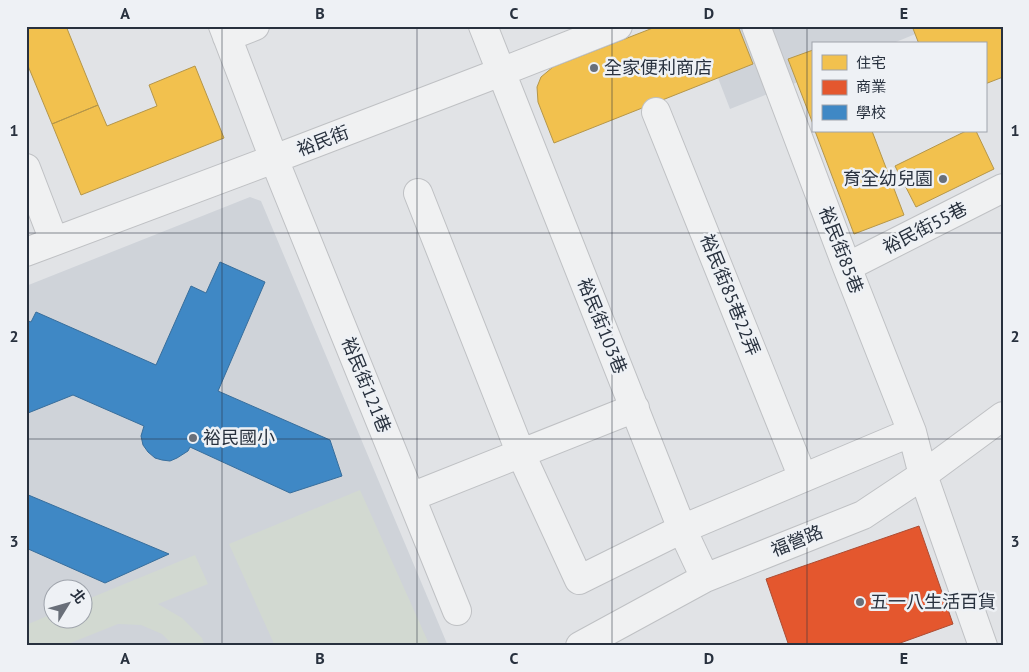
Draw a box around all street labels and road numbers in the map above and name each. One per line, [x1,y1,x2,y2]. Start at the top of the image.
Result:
street label: 裕民街 [293,120,352,161]
street label: 裕民街55巷 [879,197,971,259]
street label: 裕民街85巷 [814,203,869,297]
street label: 裕民街85巷22弄 [696,231,765,359]
street label: 裕民街103巷 [573,274,632,377]
street label: 裕民街121巷 [337,333,396,436]
street label: 福營路 [767,520,826,561]

